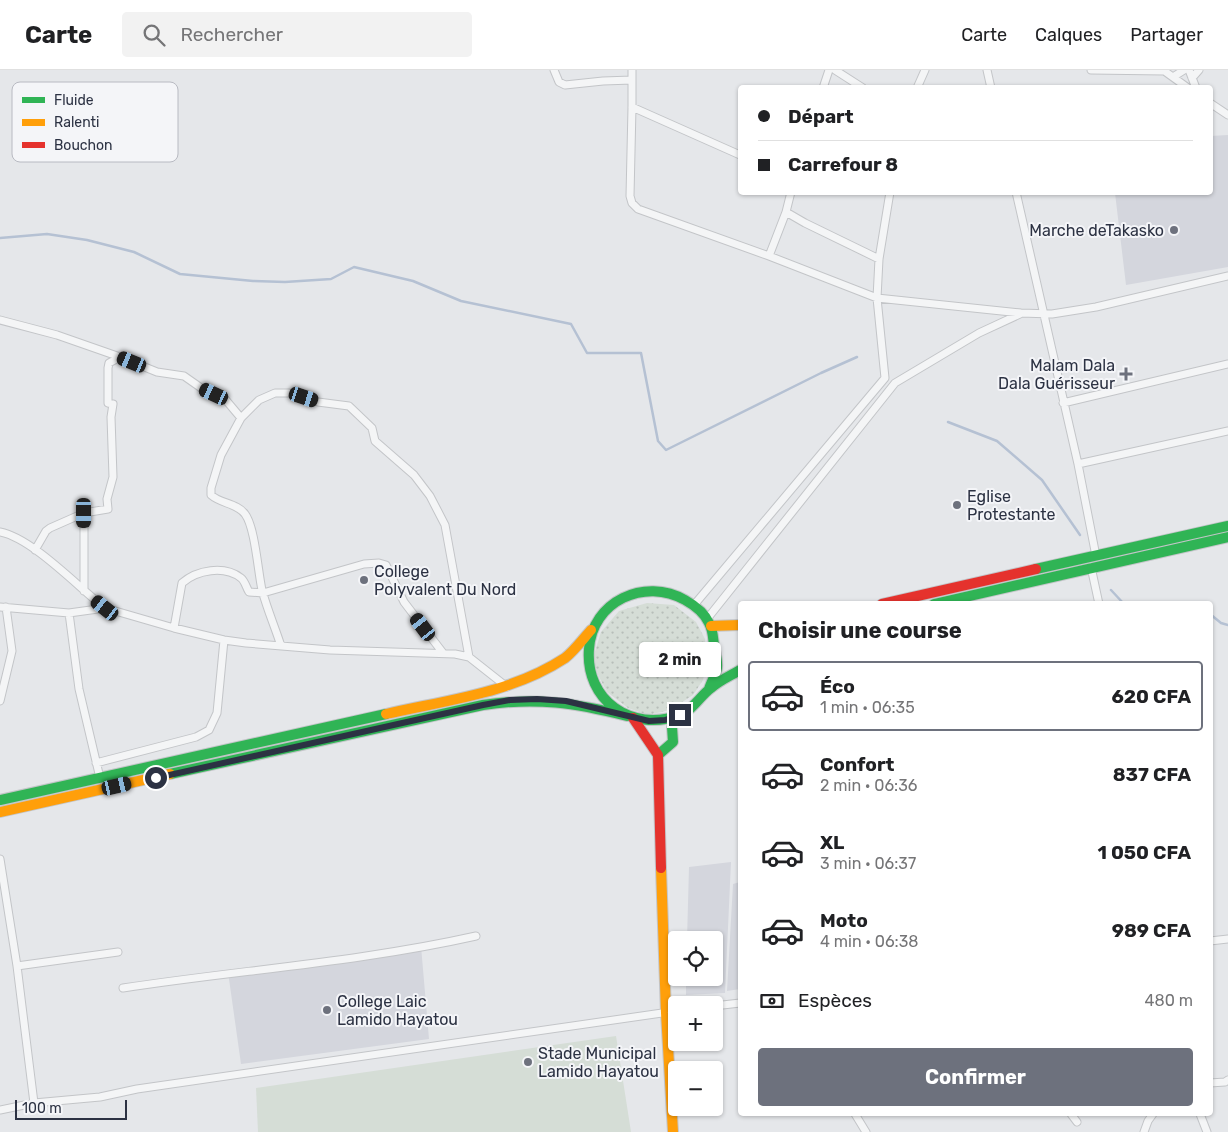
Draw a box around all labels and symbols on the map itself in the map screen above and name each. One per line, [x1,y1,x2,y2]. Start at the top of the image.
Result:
legend [12,82,178,162]
text: Fluide [54,92,94,109]
text: Ralenti [54,114,99,131]
text: Bouchon [54,137,113,154]
place label: Marche deTakasko [1029,221,1164,240]
marker: Marche deTakasko [1168,224,1180,236]
car [115,349,148,375]
place label: Malam Dala Dala Guérisseur [998,356,1115,393]
marker: Malam Dala Dala Guérisseur [1119,367,1133,381]
car [197,381,230,407]
car [287,385,320,409]
place label: Eglise Protestante [967,487,1056,524]
car [76,498,91,528]
marker: Eglise Protestante [951,499,963,511]
place label: College Polyvalent Du Nord [374,562,516,599]
marker: College Polyvalent Du Nord [358,574,370,586]
car [88,593,121,623]
car [407,611,438,643]
callout: 2 min [639,642,721,678]
route end [669,704,691,726]
route start [145,767,167,789]
car [100,775,133,797]
place label: College Laic Lamido Hayatou [337,992,458,1029]
marker: College Laic Lamido Hayatou [321,1004,333,1016]
place label: Stade Municipal Lamido Hayatou [538,1044,659,1081]
marker: Stade Municipal Lamido Hayatou [522,1056,534,1068]
scale bar [15,1097,128,1120]

